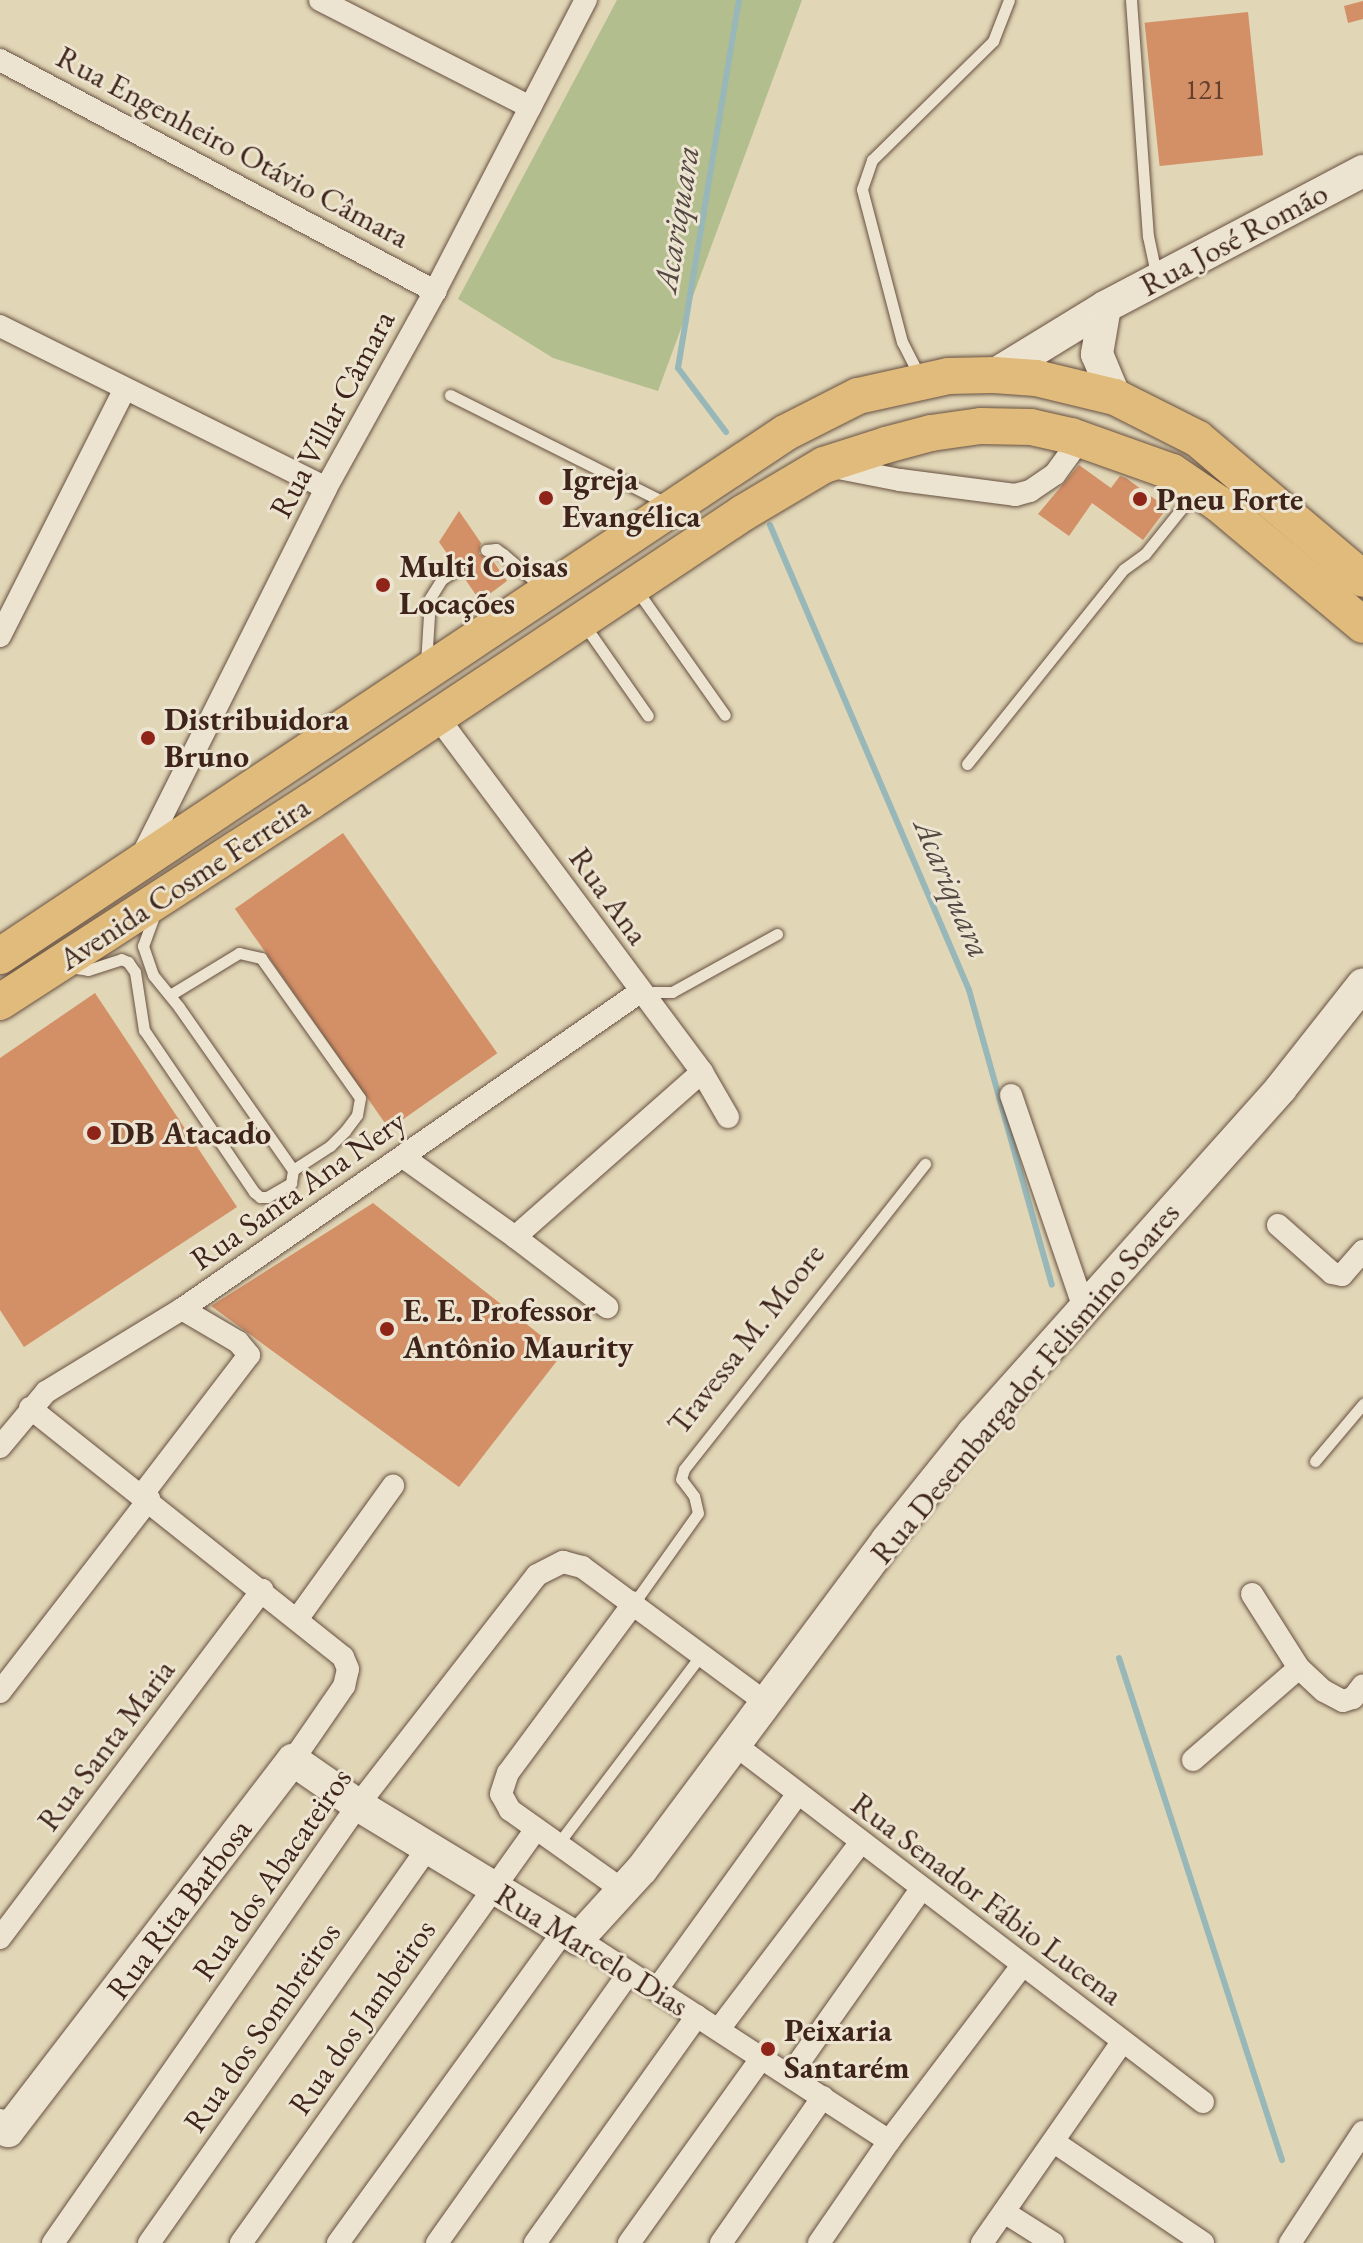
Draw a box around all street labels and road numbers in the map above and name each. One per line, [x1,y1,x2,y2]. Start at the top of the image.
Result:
street label: Rua Engenheiro Otávio Câmara [50,38,416,256]
street label: Rua José Romão [1134,173,1334,305]
street label: Rua Villar Câmara [261,304,403,524]
street label: Avenida Cosme Ferreira [51,788,317,978]
street label: Rua Ana [561,840,657,952]
street label: Rua Santa Ana Nery [183,1102,413,1278]
street label: Rua Desembargador Felismino Soares [862,1194,1188,1572]
street label: Travessa M. Moore [659,1236,833,1442]
street label: Rua Santa Maria [29,1652,183,1838]
street label: Rua dos Abacateiros [184,1760,360,1988]
street label: Rua Senador Fábio Lucena [844,1784,1130,2014]
street label: Rua Rita Barbosa [99,1811,259,2007]
street label: Rua Marcelo Dias [488,1875,696,2025]
street label: Rua dos Jambeiros [280,1912,444,2122]
street label: Rua dos Sombreiros [175,1915,349,2139]

